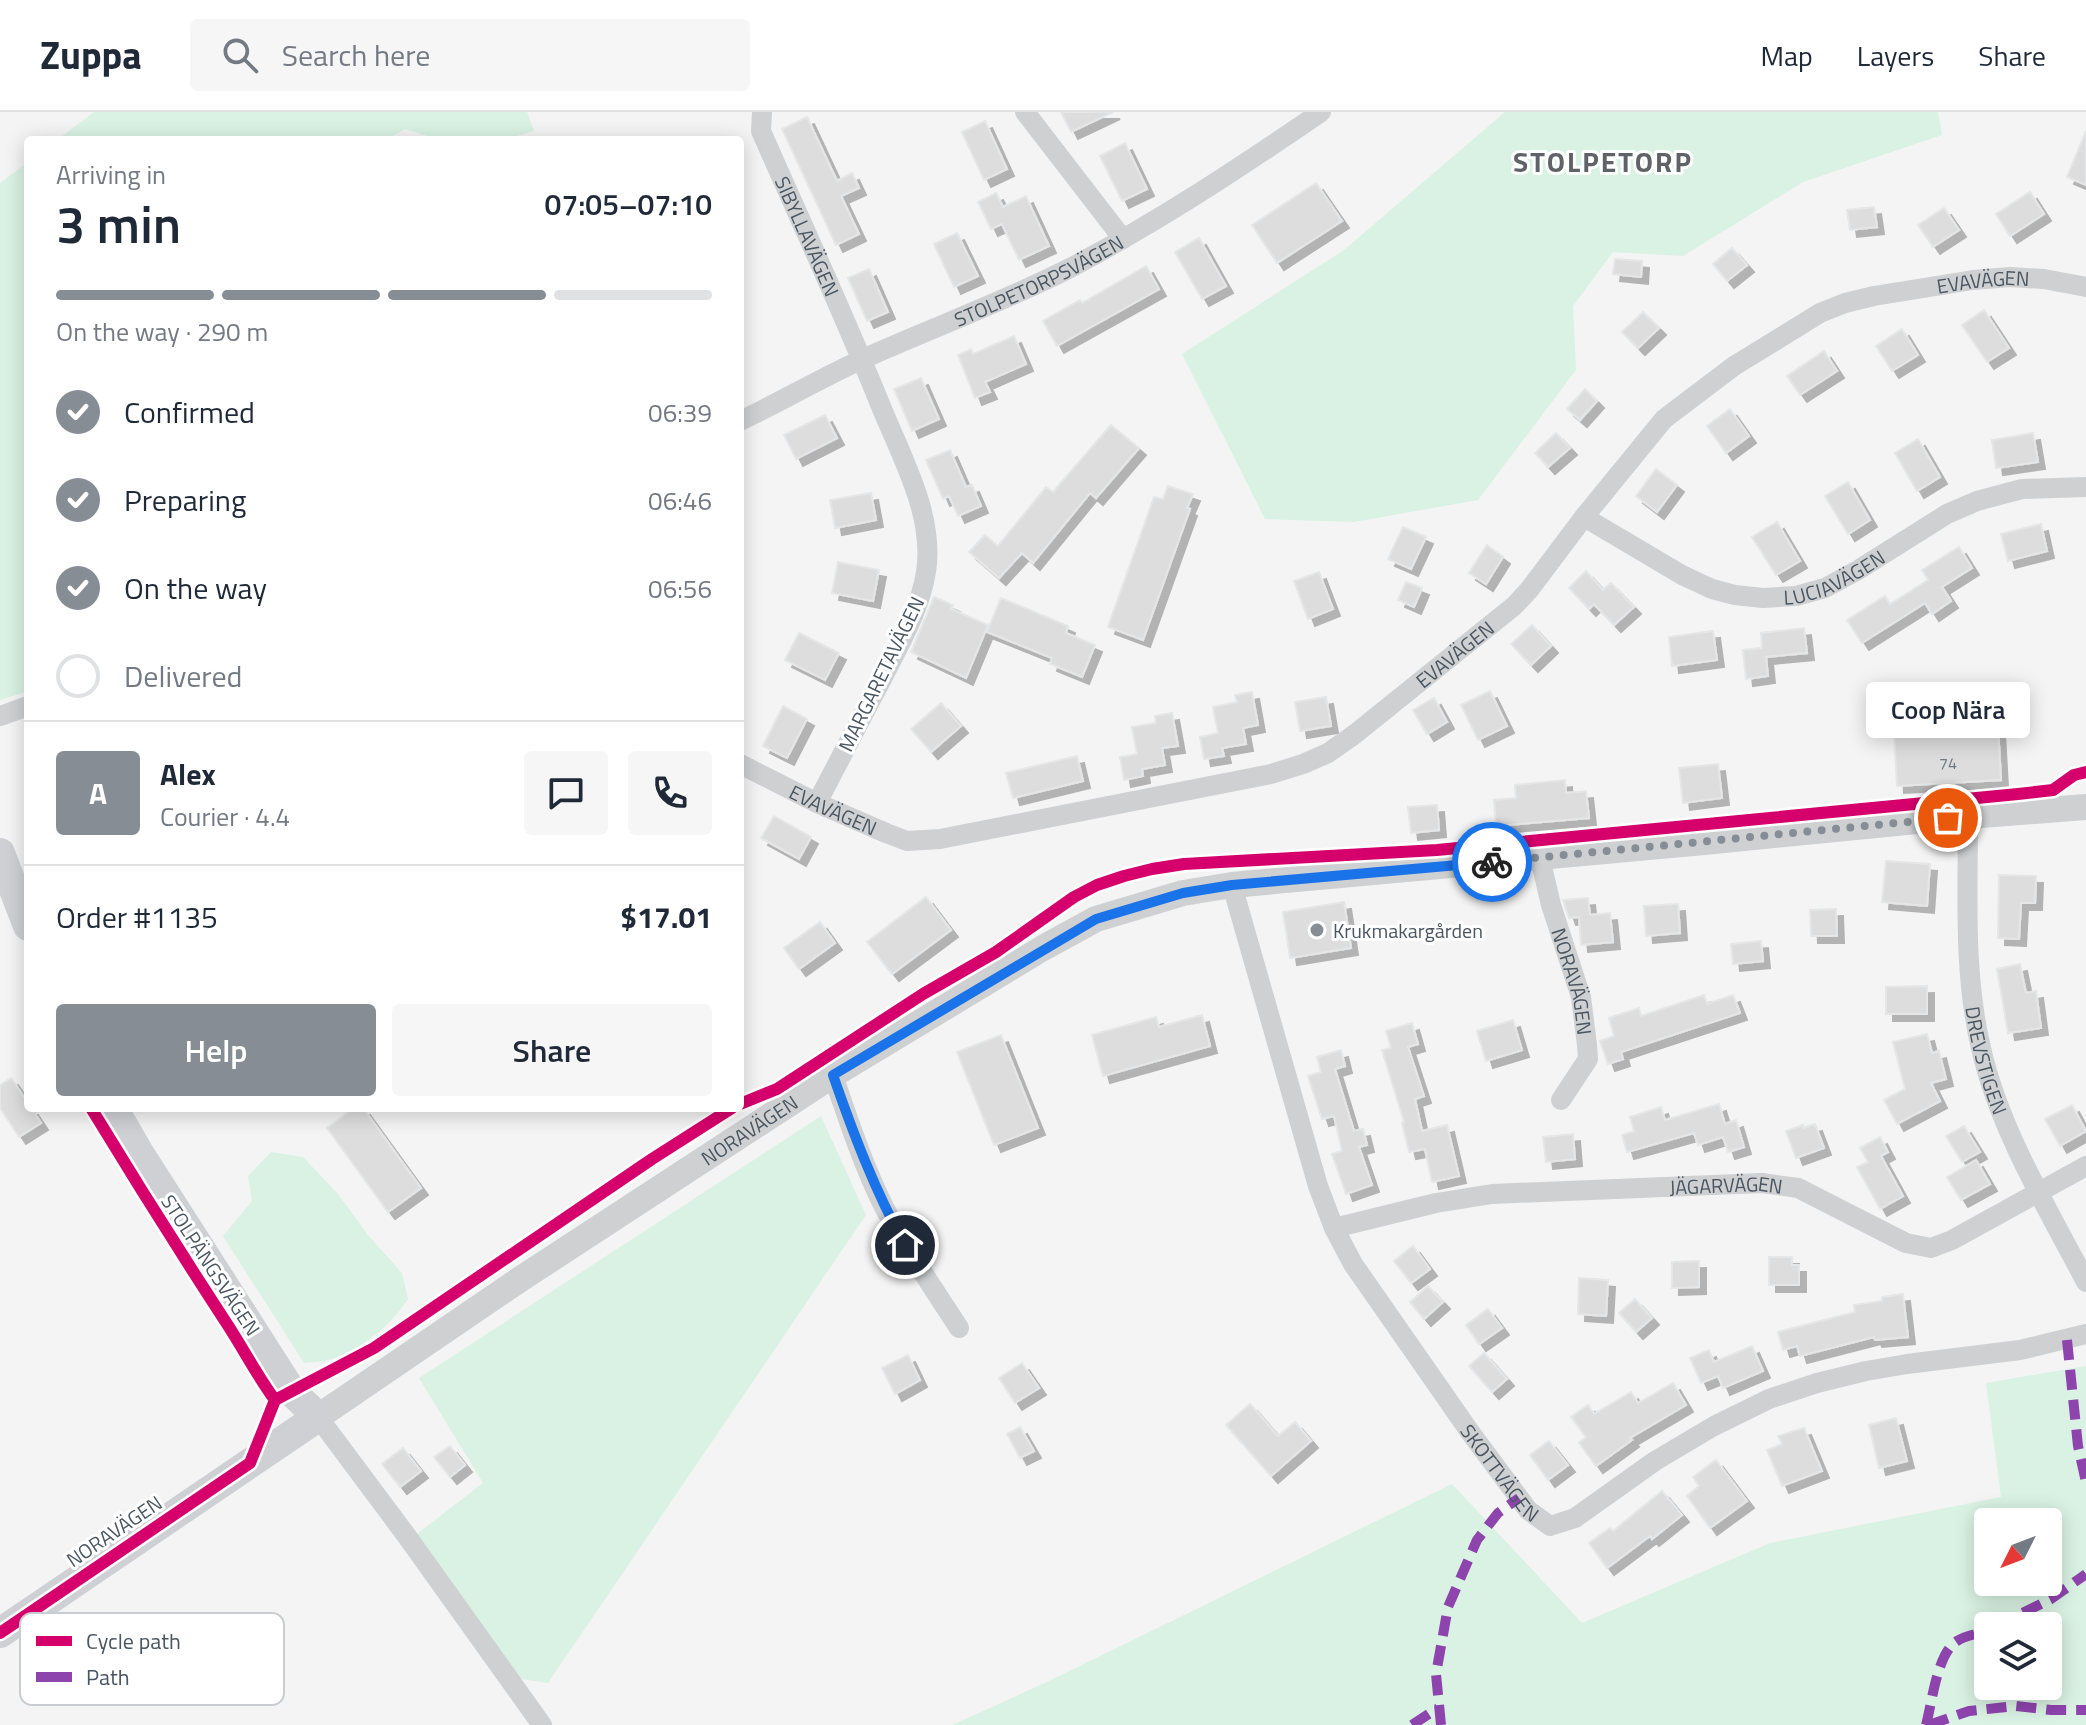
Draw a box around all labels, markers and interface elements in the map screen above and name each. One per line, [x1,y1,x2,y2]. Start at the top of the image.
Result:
search box [190,19,750,91]
text: Zuppa [40,26,142,84]
text: Search here [282,32,431,78]
icon: search [218,33,262,77]
text: Map [1760,34,1813,77]
text: Layers [1857,34,1934,77]
text: Share [1978,34,2046,77]
district label: STOLPETORP [1513,140,1693,183]
text: Arriving in [56,155,166,194]
street label: SIBYLLAVÄGEN [767,171,848,301]
text: 07:05–07:10 [545,181,712,227]
text: 3 min [56,184,181,263]
street label: STOLPETORPSVÄGEN [949,226,1129,334]
street label: EVAVÄGEN [1934,261,2030,301]
text: On the way · 290 m [56,312,268,351]
text: Confirmed [124,389,255,435]
icon: check [56,390,100,434]
text: 06:39 [648,393,712,432]
text: Preparing [124,477,246,523]
icon: check [56,478,100,522]
text: 06:46 [648,481,712,520]
street label: LUCIAVÄGEN [1783,541,1891,612]
text: On the way [124,565,267,611]
icon: check [56,566,100,610]
text: 06:56 [648,569,712,608]
street label: MARGARETAVÄGEN [830,591,932,757]
street label: EVAVÄGEN [1408,613,1501,695]
text: Delivered [124,653,242,699]
callout: Coop Nära [1866,682,2030,738]
text: Coop Nära [1891,690,2005,729]
text: Alex [160,751,216,797]
button: chat [524,751,608,835]
button: phone [628,751,712,835]
house number: 74 [1939,751,1957,775]
text: A [89,770,107,816]
street label: EVAVÄGEN [784,776,882,843]
pin [1914,784,1982,852]
icon: bag [1926,796,1970,840]
text: Courier · 4.4 [160,797,290,836]
courier [1452,822,1532,902]
icon: bike [1470,840,1514,884]
text: Order #1135 [56,894,218,940]
text: $17.01 [620,894,712,940]
place label: Krukmakargården [1333,915,1483,946]
marker: Krukmakargården [1308,921,1326,939]
street label: NORAVÄGEN [1544,924,1601,1037]
button: Help [56,1004,376,1096]
button: Share [392,1004,712,1096]
street label: DREVSTIGEN [1958,1004,2016,1119]
street label: NORAVÄGEN [695,1087,804,1173]
street label: JÄGARVÄGEN [1669,1167,1785,1202]
street label: STOLPÄNGSVÄGEN [154,1188,268,1342]
pin [871,1211,939,1279]
icon: home [883,1223,927,1267]
street label: SKOTTVÄGEN [1453,1417,1546,1529]
street label: NORAVÄGEN [60,1487,168,1575]
north arrow [1974,1508,2062,1596]
map controls [1974,1508,2062,1700]
button: layers [1974,1612,2062,1700]
legend [20,1613,284,1705]
text: Cycle path [86,1624,181,1658]
text: Path [86,1660,130,1694]

